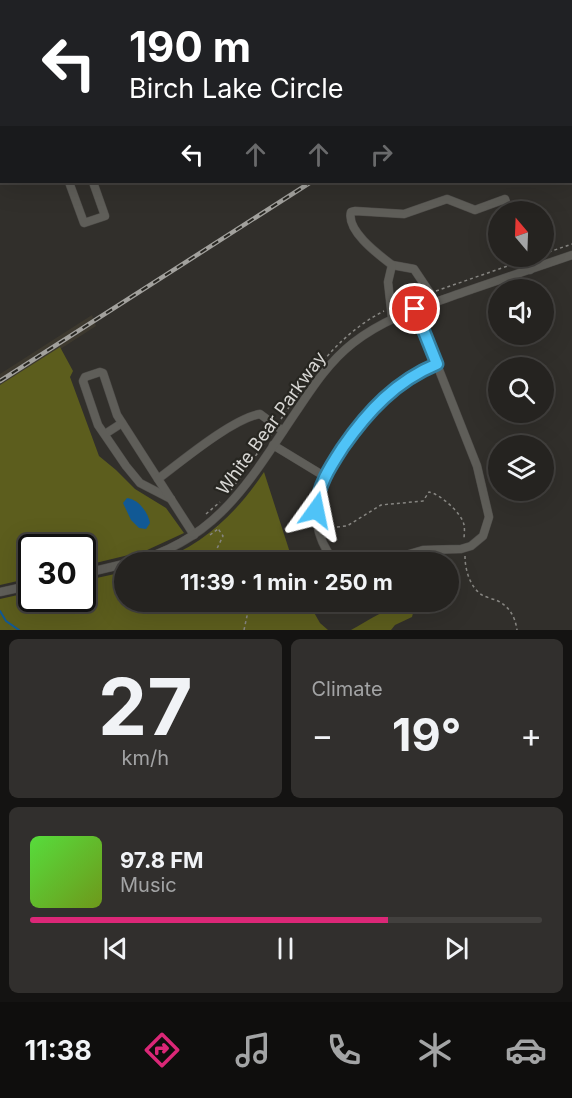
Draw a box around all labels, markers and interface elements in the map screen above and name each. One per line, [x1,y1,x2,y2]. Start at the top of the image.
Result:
text: 190 m [129,21,251,72]
icon: left [30,24,108,102]
text: Birch Lake Circle [129,72,344,105]
icon: left [176,138,209,171]
icon: ahead [239,138,272,171]
icon: ahead [302,138,335,171]
icon: right [365,138,398,171]
north arrow [488,201,554,267]
map controls [488,201,554,501]
button: sound [488,279,554,345]
pin [389,283,440,334]
icon: arrive [398,292,431,325]
street label: White Bear Parkway [212,347,330,499]
button: search [488,357,554,423]
button: layers [488,435,554,501]
position arrow [284,478,348,542]
speed limit sign: 30 [18,534,96,612]
text: 11:39 · 1 min · 250 m [180,569,393,595]
text: 27 [98,659,193,754]
text: Climate [312,677,383,701]
text: 19° [392,707,461,762]
text: − [312,715,333,755]
text: + [520,715,542,755]
text: km/h [121,746,169,770]
text: 97.8 FM [120,847,204,873]
text: Music [120,873,177,897]
icon: previous [99,932,132,965]
icon: pause [269,932,302,965]
icon: next [440,932,473,965]
icon: directions [141,1029,183,1071]
icon: music [232,1029,274,1071]
icon: phone [323,1029,365,1071]
icon: climate [414,1029,456,1071]
icon: car [505,1029,547,1071]
text: 11:38 [25,1034,92,1067]

